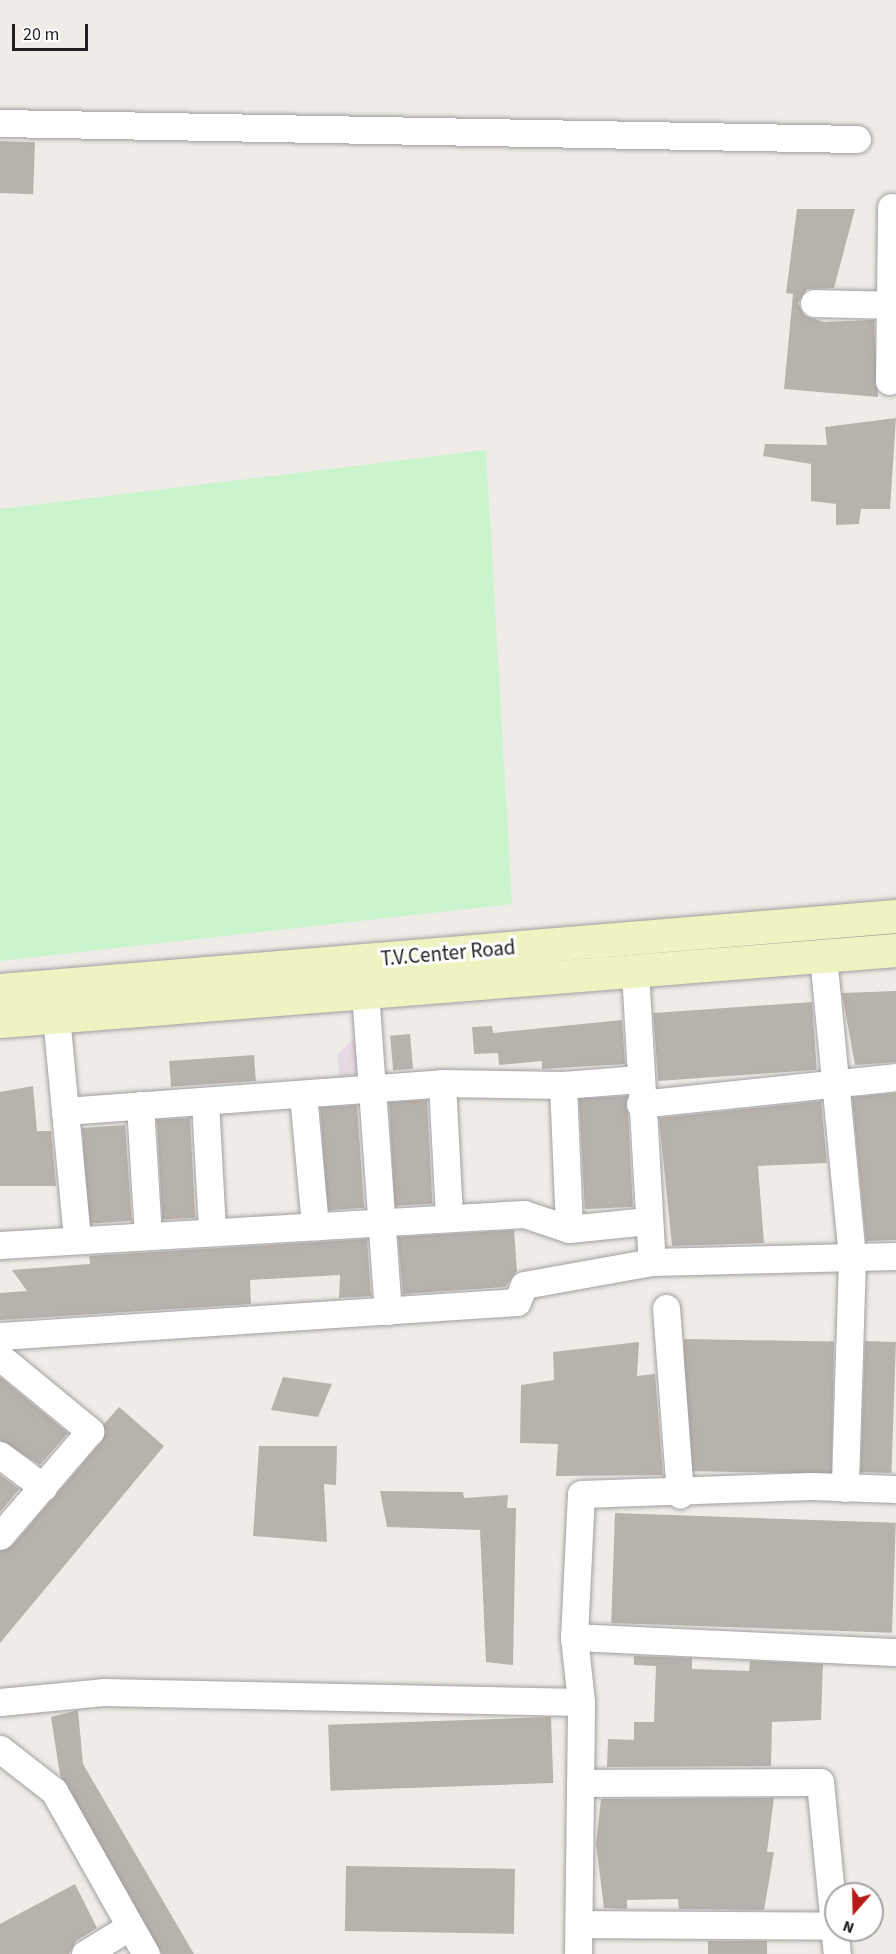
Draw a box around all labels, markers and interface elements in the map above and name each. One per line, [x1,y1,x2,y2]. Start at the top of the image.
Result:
scale bar [15,12,92,50]
text: 20 m [23,22,59,47]
street label: T.V.Center Road [380,935,516,971]
north arrow [824,1882,884,1942]
text: N [840,1915,857,1939]

